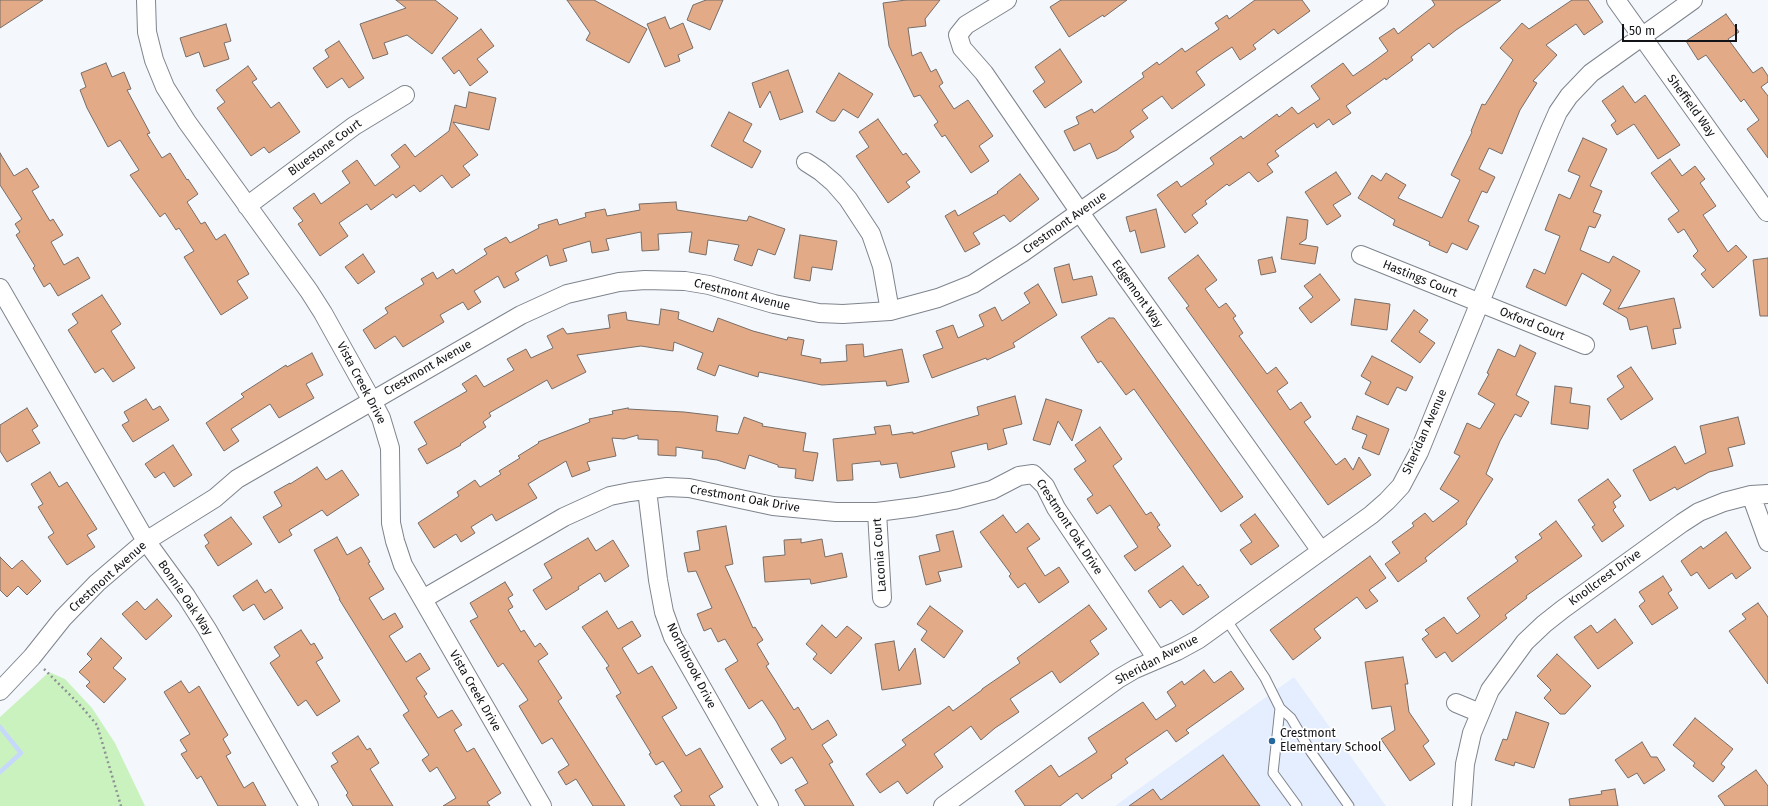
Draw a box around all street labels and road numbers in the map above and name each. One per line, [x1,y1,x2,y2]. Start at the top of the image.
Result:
street label: Sheffield Way [1664,72,1718,140]
street label: Bluestone Court [285,117,365,179]
street label: Crestmont Avenue [1020,189,1110,257]
street label: Edgemont Way [1108,257,1166,331]
street label: Hastings Court [1381,257,1459,301]
street label: Crestmont Avenue [692,276,792,314]
street label: Oxford Court [1497,304,1567,344]
street label: Crestmont Avenue [382,337,474,399]
street label: Vista Creek Drive [333,339,389,427]
street label: Sheridan Avenue [1400,387,1450,477]
street label: Crestmont Oak Drive [1033,476,1105,578]
street label: Crestmont Oak Drive [689,482,801,516]
street label: Laconia Court [870,517,890,593]
street label: Crestmont Avenue [66,539,150,615]
street label: Knollcrest Drive [1566,547,1644,609]
street label: Bonnie Oak Way [155,558,215,638]
street label: Northbrook Drive [663,621,719,711]
street label: Sheridan Avenue [1113,632,1201,688]
street label: Vista Creek Drive [446,648,504,734]

